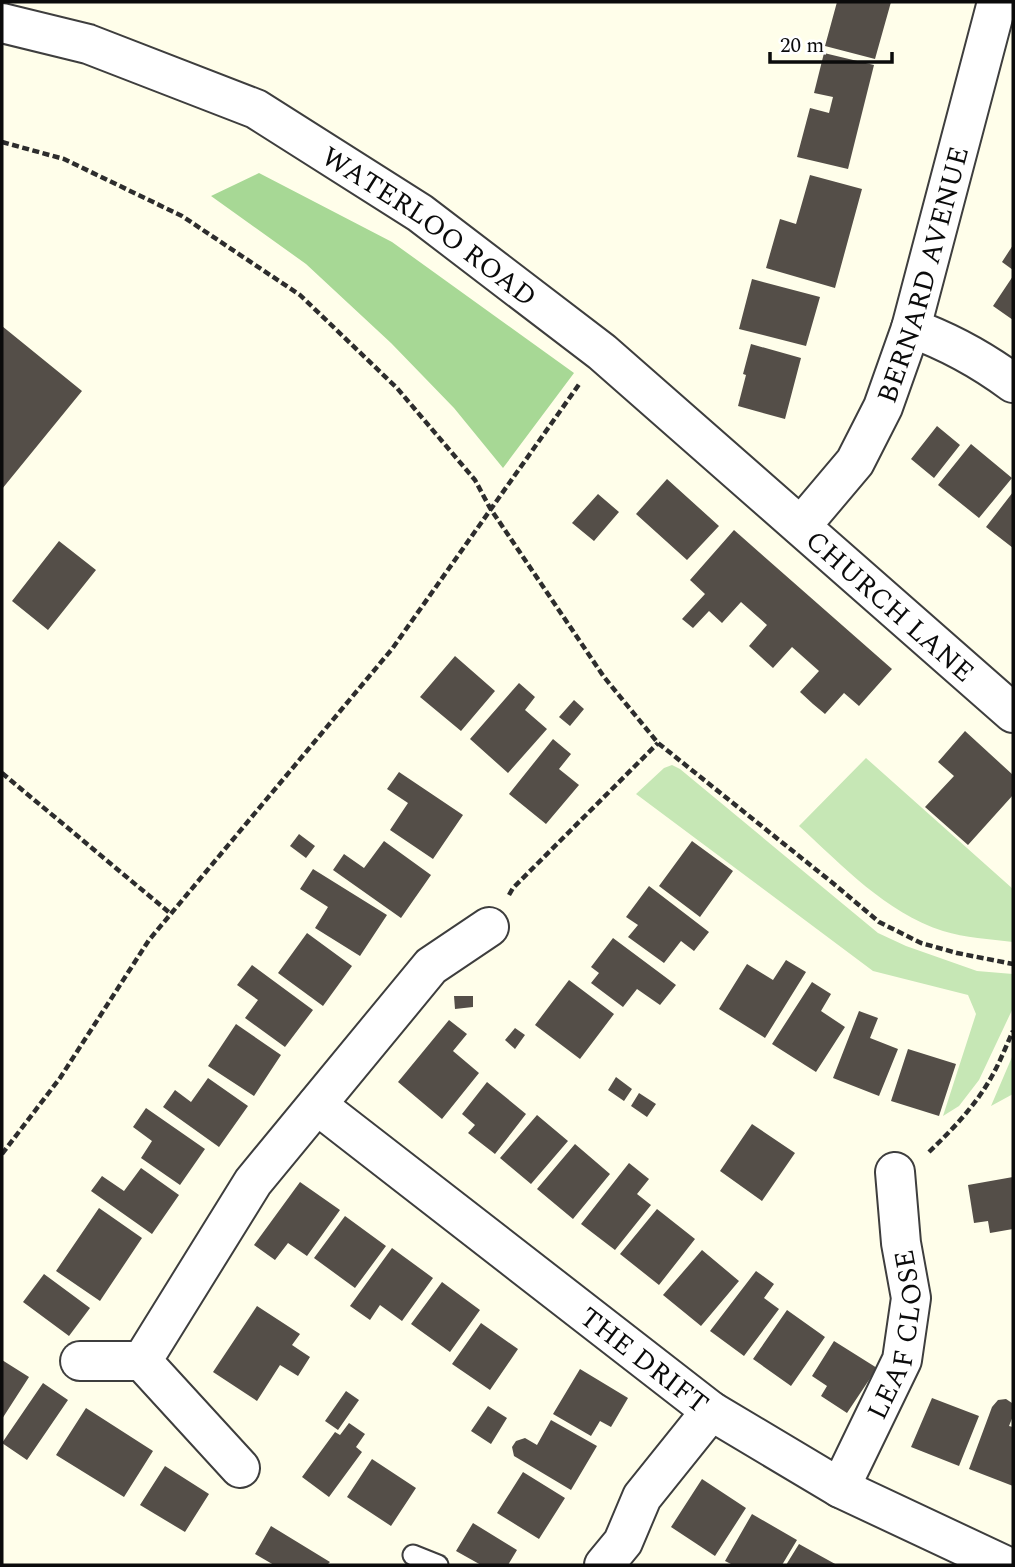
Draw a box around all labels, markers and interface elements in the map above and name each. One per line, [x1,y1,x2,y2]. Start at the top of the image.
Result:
scale bar [770,21,892,65]
text: 20 m [780,30,824,62]
street label: WATERLOO ROAD [313,136,546,318]
street label: BERNARD AVENUE [866,142,981,409]
street label: CHURCH LANE [796,520,984,693]
street label: LEAF CLOSE [856,1246,935,1427]
street label: THE DRIFT [570,1297,718,1425]

